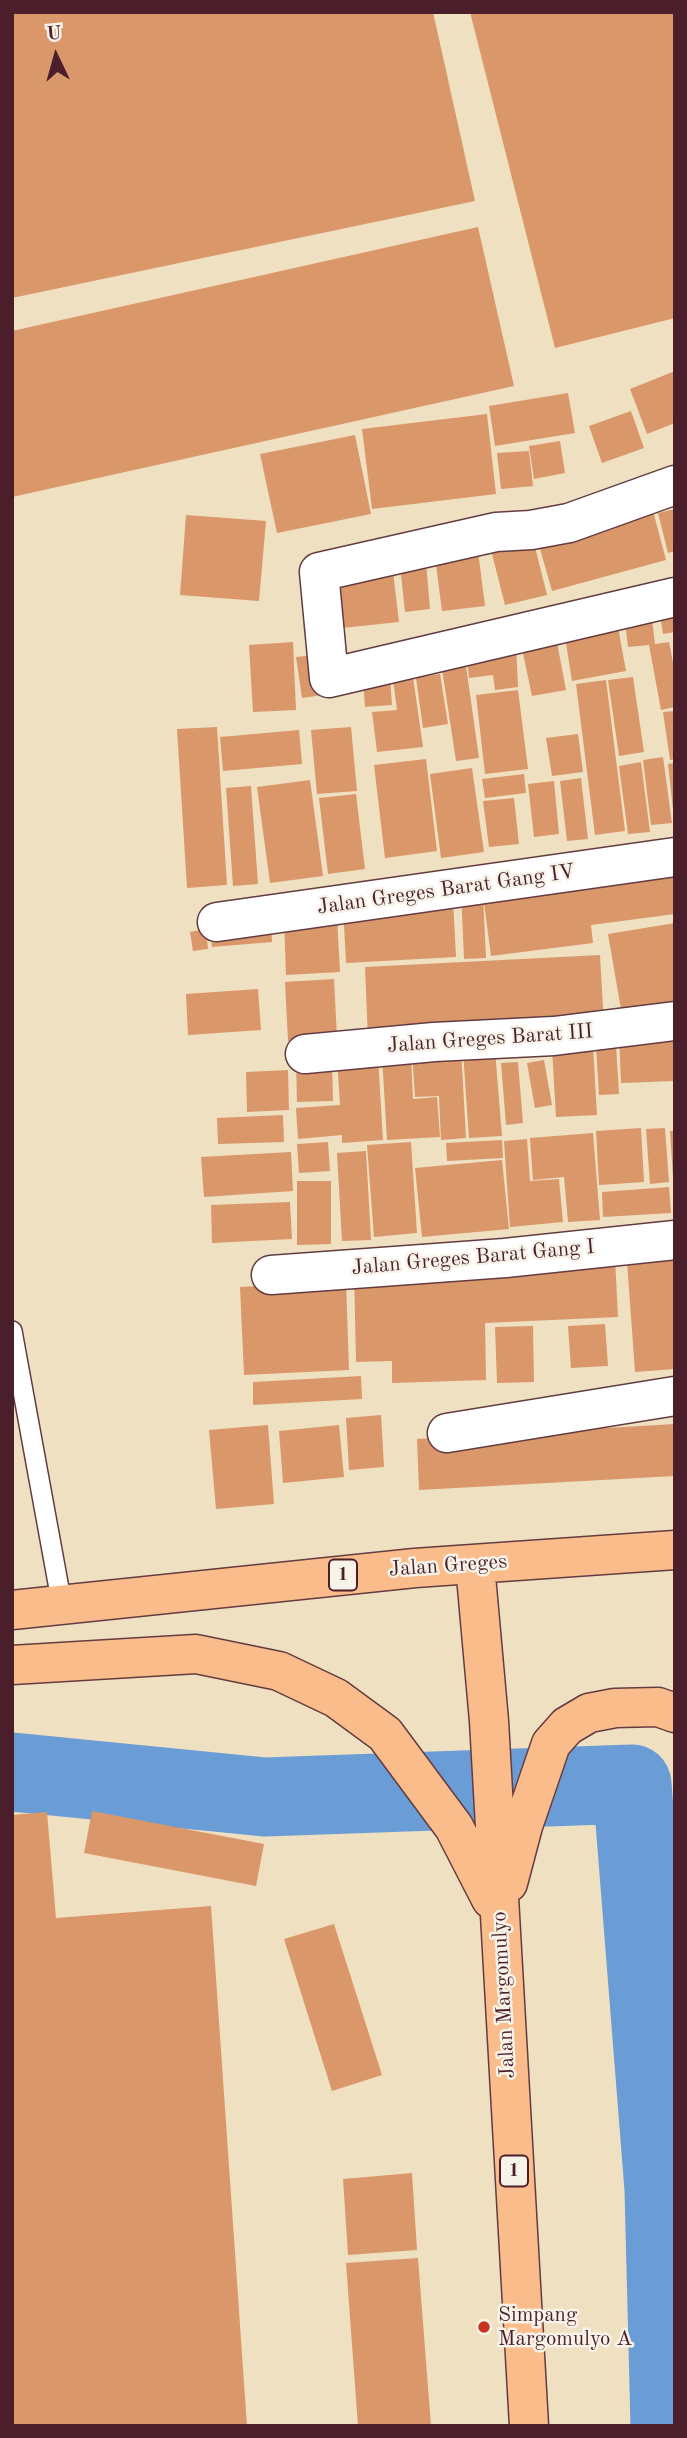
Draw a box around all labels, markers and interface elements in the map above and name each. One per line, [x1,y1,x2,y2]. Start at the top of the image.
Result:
north arrow [21,21,91,91]
text: U [46,24,62,45]
street label: Jalan Greges Barat Gang IV [316,859,576,921]
street label: Jalan Greges Barat III [386,1019,594,1059]
street label: Jalan Greges Barat Gang I [350,1235,596,1281]
street label: Jalan Greges [388,1549,508,1583]
road number: 1 [329,1560,357,1590]
street label: Jalan Margomulyo [487,1911,521,2079]
road number: 1 [500,2156,528,2186]
place label: Simpang Margomulyo A [498,2302,632,2352]
marker: Simpang Margomulyo A [476,2319,492,2335]

